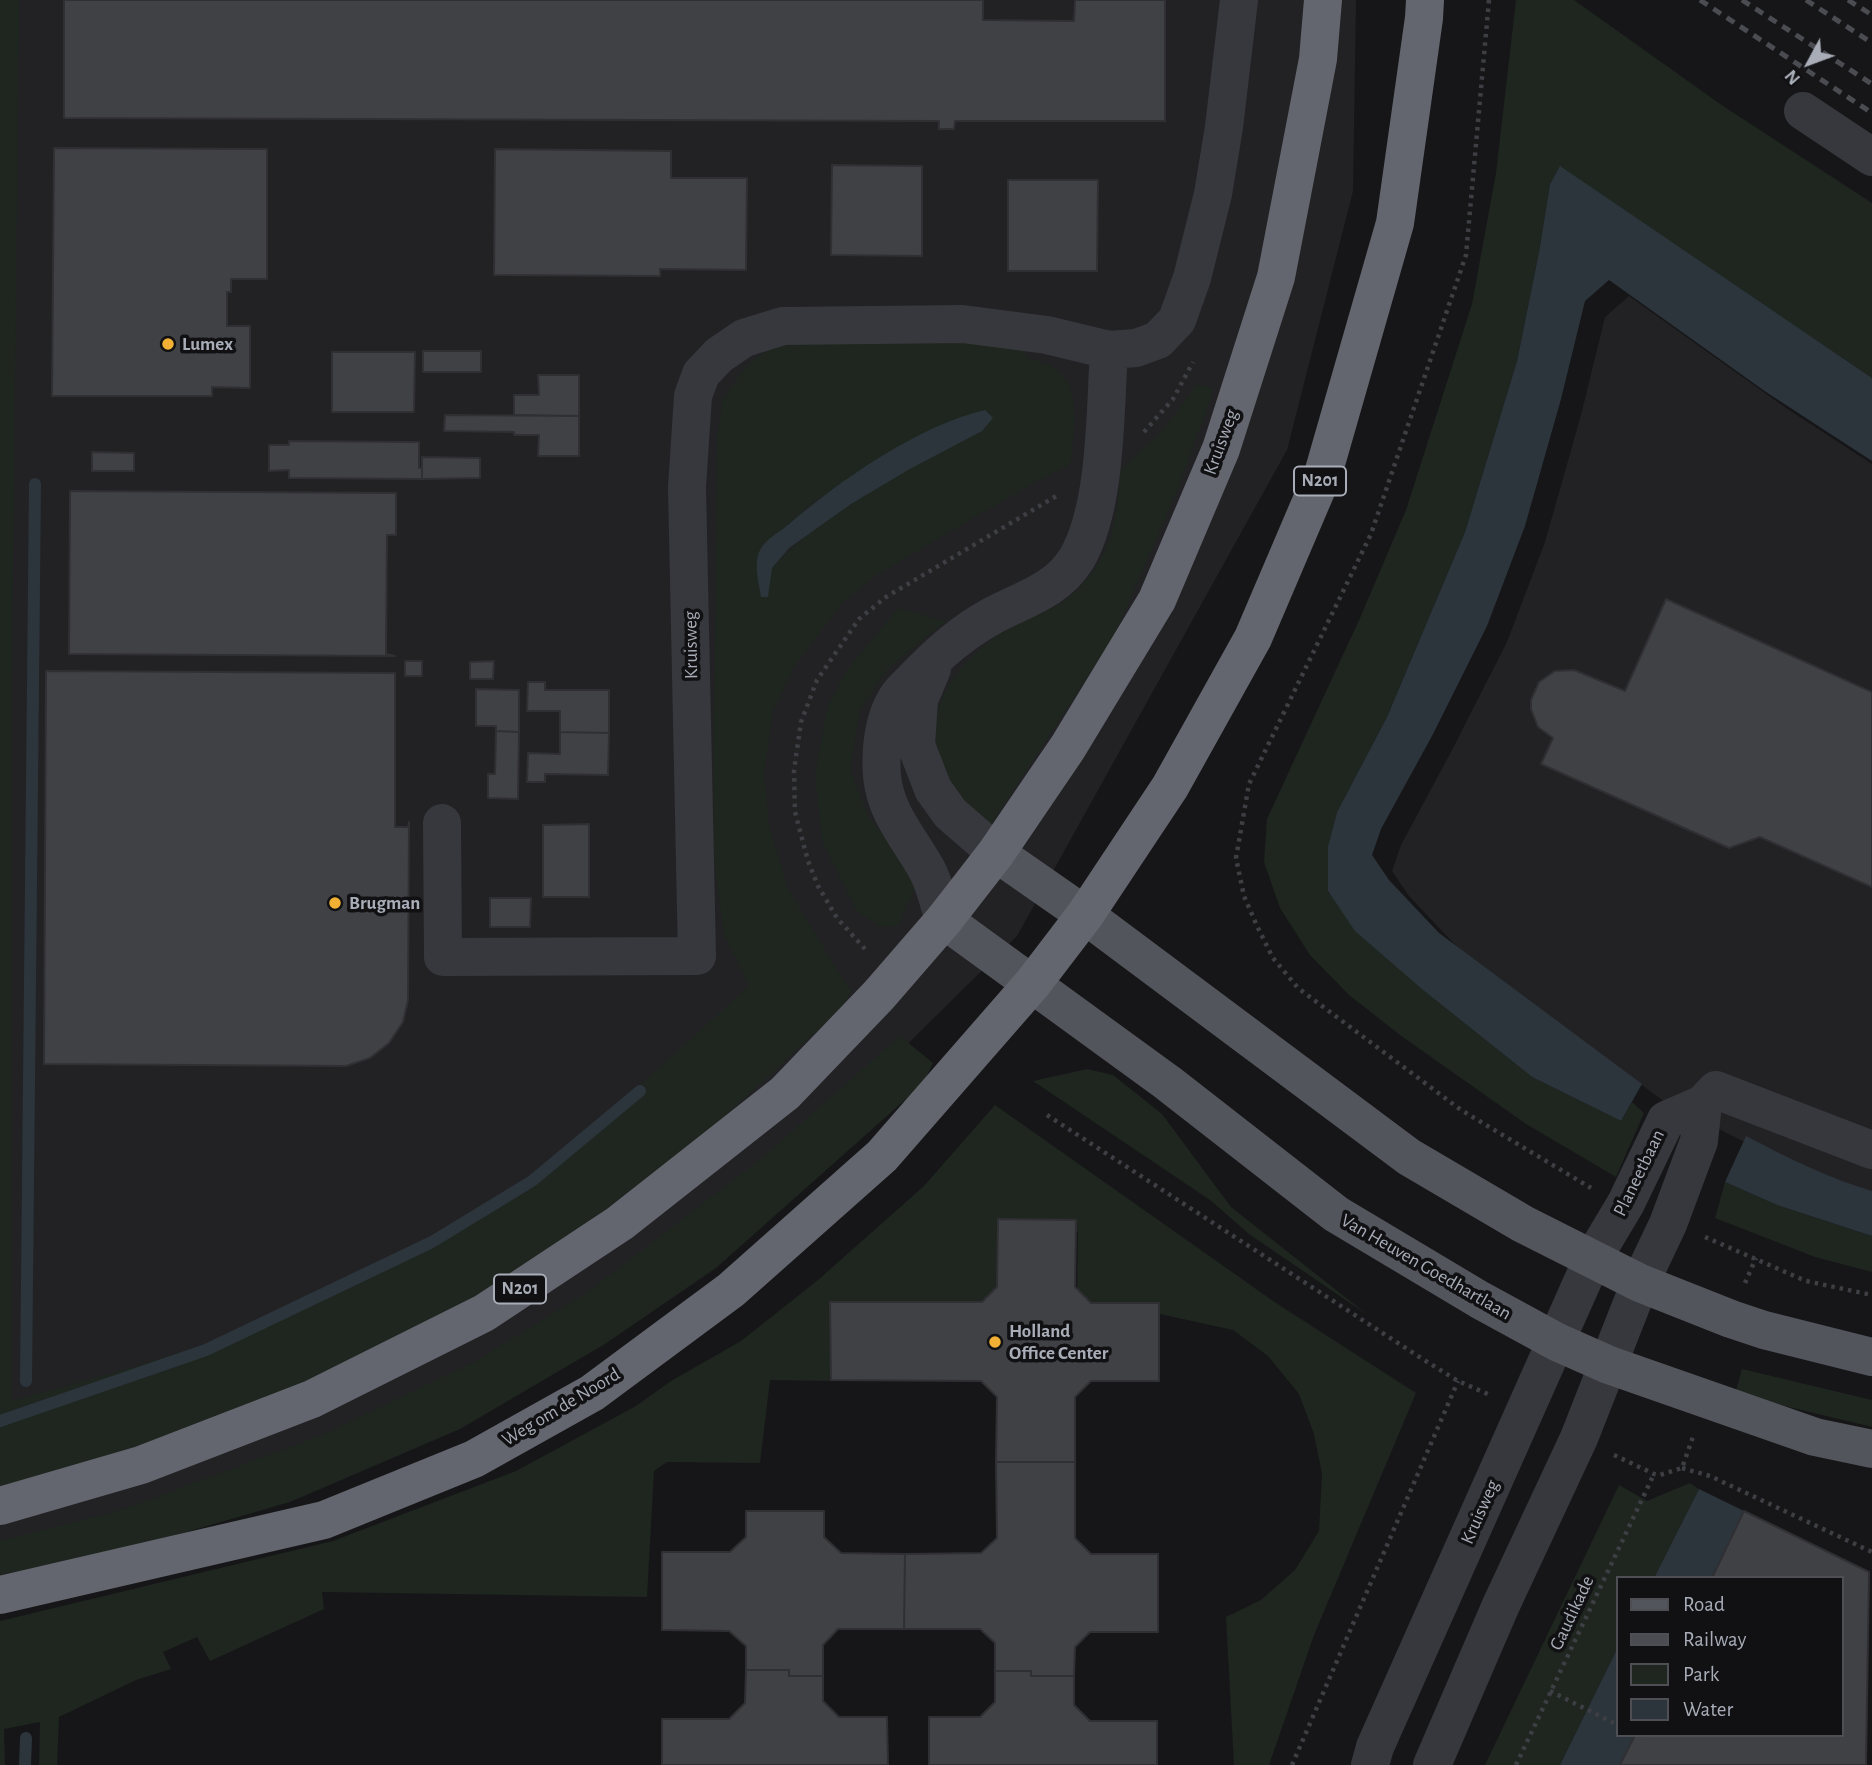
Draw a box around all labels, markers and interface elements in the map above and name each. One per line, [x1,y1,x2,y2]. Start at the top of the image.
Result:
north arrow [1774,28,1844,98]
text: N [1781,66,1804,88]
place label: Lumex [182,333,233,355]
marker: Lumex [160,336,176,352]
street label: Kruisweg [1199,406,1243,478]
road number: N201 [1294,466,1346,495]
street label: Kruisweg [679,611,703,679]
place label: Brugman [349,892,420,914]
marker: Brugman [327,895,343,911]
street label: Planeetbaan [1608,1126,1670,1220]
street label: Van Heuven Goedhartlaan [1337,1209,1515,1325]
road number: N201 [494,1274,546,1304]
place label: Holland Office Center [1009,1320,1108,1364]
marker: Holland Office Center [987,1334,1003,1350]
street label: Weg om de Noord [498,1363,624,1451]
street label: Kruisweg [1456,1476,1504,1548]
street label: Gaudikade [1545,1572,1599,1654]
legend [1616,1576,1844,1737]
text: Road [1683,1594,1725,1615]
text: Railway [1683,1629,1746,1650]
text: Park [1683,1664,1719,1685]
text: Water [1683,1699,1733,1720]

